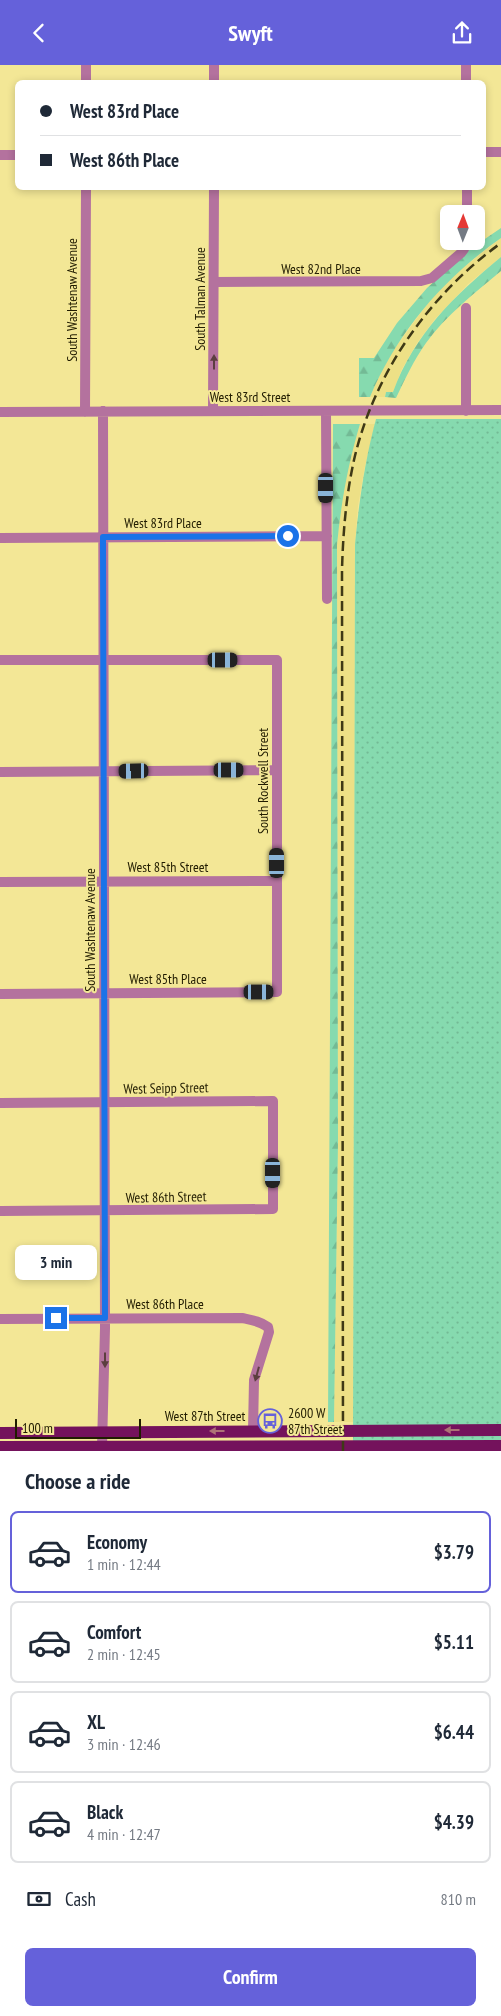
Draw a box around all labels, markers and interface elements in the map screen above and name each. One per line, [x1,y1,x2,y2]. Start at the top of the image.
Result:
icon: back [25,19,53,47]
text: Swyft [228,19,273,47]
icon: share [448,19,476,47]
text: West 83rd Place [70,99,179,123]
text: West 86th Place [70,148,179,172]
north arrow [440,205,485,250]
map controls [440,205,485,250]
street label: South Washtenaw Avenue [63,238,81,362]
street label: South Talman Avenue [191,247,209,351]
street label: West 82nd Place [281,260,361,278]
one-way arrow [210,354,218,370]
street label: West 83rd Street [210,388,290,406]
car [318,473,333,503]
street label: West 83rd Place [124,514,202,532]
route start [277,525,299,547]
car [208,653,238,668]
street label: South Rockwell Street [254,728,272,834]
car [118,763,149,779]
car [214,763,244,778]
car [269,848,284,878]
street label: West 85th Street [128,858,209,876]
street label: South Washtenaw Avenue [81,868,99,992]
street label: West 85th Place [129,970,207,988]
car [244,985,274,1000]
street label: West Seipp Street [123,1078,209,1098]
car [265,1158,280,1188]
street label: West 86th Street [125,1187,207,1207]
callout: 3 min [15,1245,97,1281]
text: 3 min [40,1252,72,1272]
street label: West 86th Place [126,1295,204,1313]
route end [45,1307,67,1329]
one-way arrow [101,1352,109,1368]
one-way arrow [252,1366,260,1381]
place label: 2600 W 87th Street [288,1404,343,1438]
street label: West 87th Street [165,1407,245,1425]
bus stop icon: 2600 W 87th Street [257,1408,283,1434]
scale bar [15,1416,141,1439]
text: 100 m [22,1419,53,1437]
one-way arrow [444,1426,460,1434]
one-way arrow [209,1427,225,1435]
text: Choose a ride [25,1467,130,1495]
icon: car [27,1530,72,1575]
text: Economy [87,1530,147,1554]
text: $3.79 [434,1540,474,1564]
text: 1 min · 12:44 [87,1554,161,1574]
icon: car [27,1620,72,1665]
text: Comfort [87,1620,141,1644]
text: $5.11 [434,1630,474,1654]
text: 2 min · 12:45 [87,1644,161,1664]
icon: car [27,1710,72,1755]
text: XL [87,1710,105,1734]
text: $6.44 [434,1720,474,1744]
text: 3 min · 12:46 [87,1734,161,1754]
icon: car [27,1800,72,1845]
text: Black [87,1800,123,1824]
text: $4.39 [434,1810,474,1834]
text: 4 min · 12:47 [87,1824,161,1844]
icon: cash [25,1885,53,1913]
text: Cash [65,1887,96,1911]
text: 810 m [441,1889,476,1909]
button: Confirm [25,1948,476,2006]

